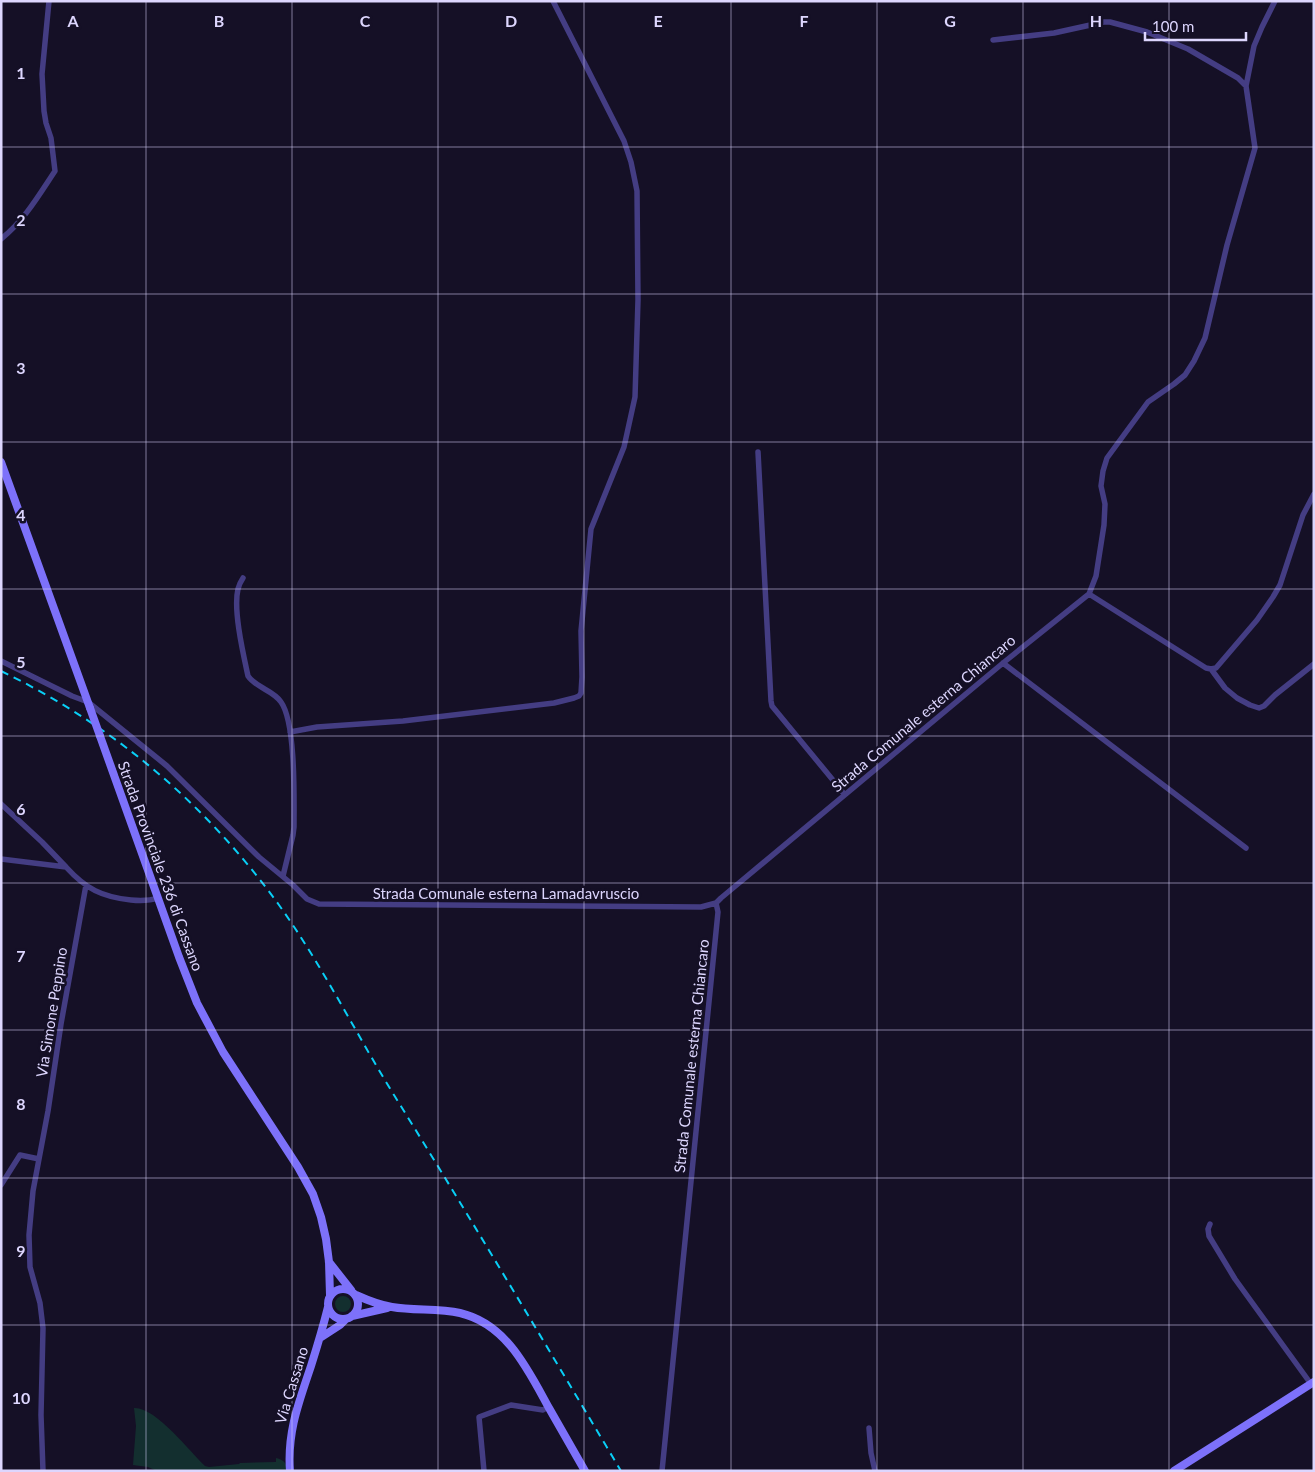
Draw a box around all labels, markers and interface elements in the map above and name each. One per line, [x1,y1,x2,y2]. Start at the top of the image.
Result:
scale bar [1145,10,1246,42]
text: A [66,11,79,30]
text: B [214,11,224,30]
text: C [360,11,371,30]
text: D [505,11,517,30]
text: E [653,11,663,30]
text: F [799,11,809,30]
text: G [944,11,956,30]
text: H [1090,11,1102,30]
text: 100 m [1152,17,1194,35]
text: 1 [16,63,26,82]
text: 2 [16,210,26,229]
text: 3 [16,358,26,377]
text: 4 [16,505,26,524]
street label: Strada Comunale esterna Chiancaro [827,631,1019,795]
text: 5 [16,652,26,671]
street label: Strada Provinciale 236 di Cassano [115,759,207,973]
text: 6 [16,799,26,818]
street label: Strada Comunale esterna Lamadavruscio [373,884,639,902]
street label: Strada Comunale esterna Chiancaro [670,938,712,1174]
text: 7 [16,946,26,965]
street label: Via Simone Peppino [32,946,70,1078]
text: 8 [16,1094,26,1113]
text: 9 [16,1241,26,1260]
street label: Via Cassano [271,1344,311,1426]
text: 10 [12,1388,30,1407]

